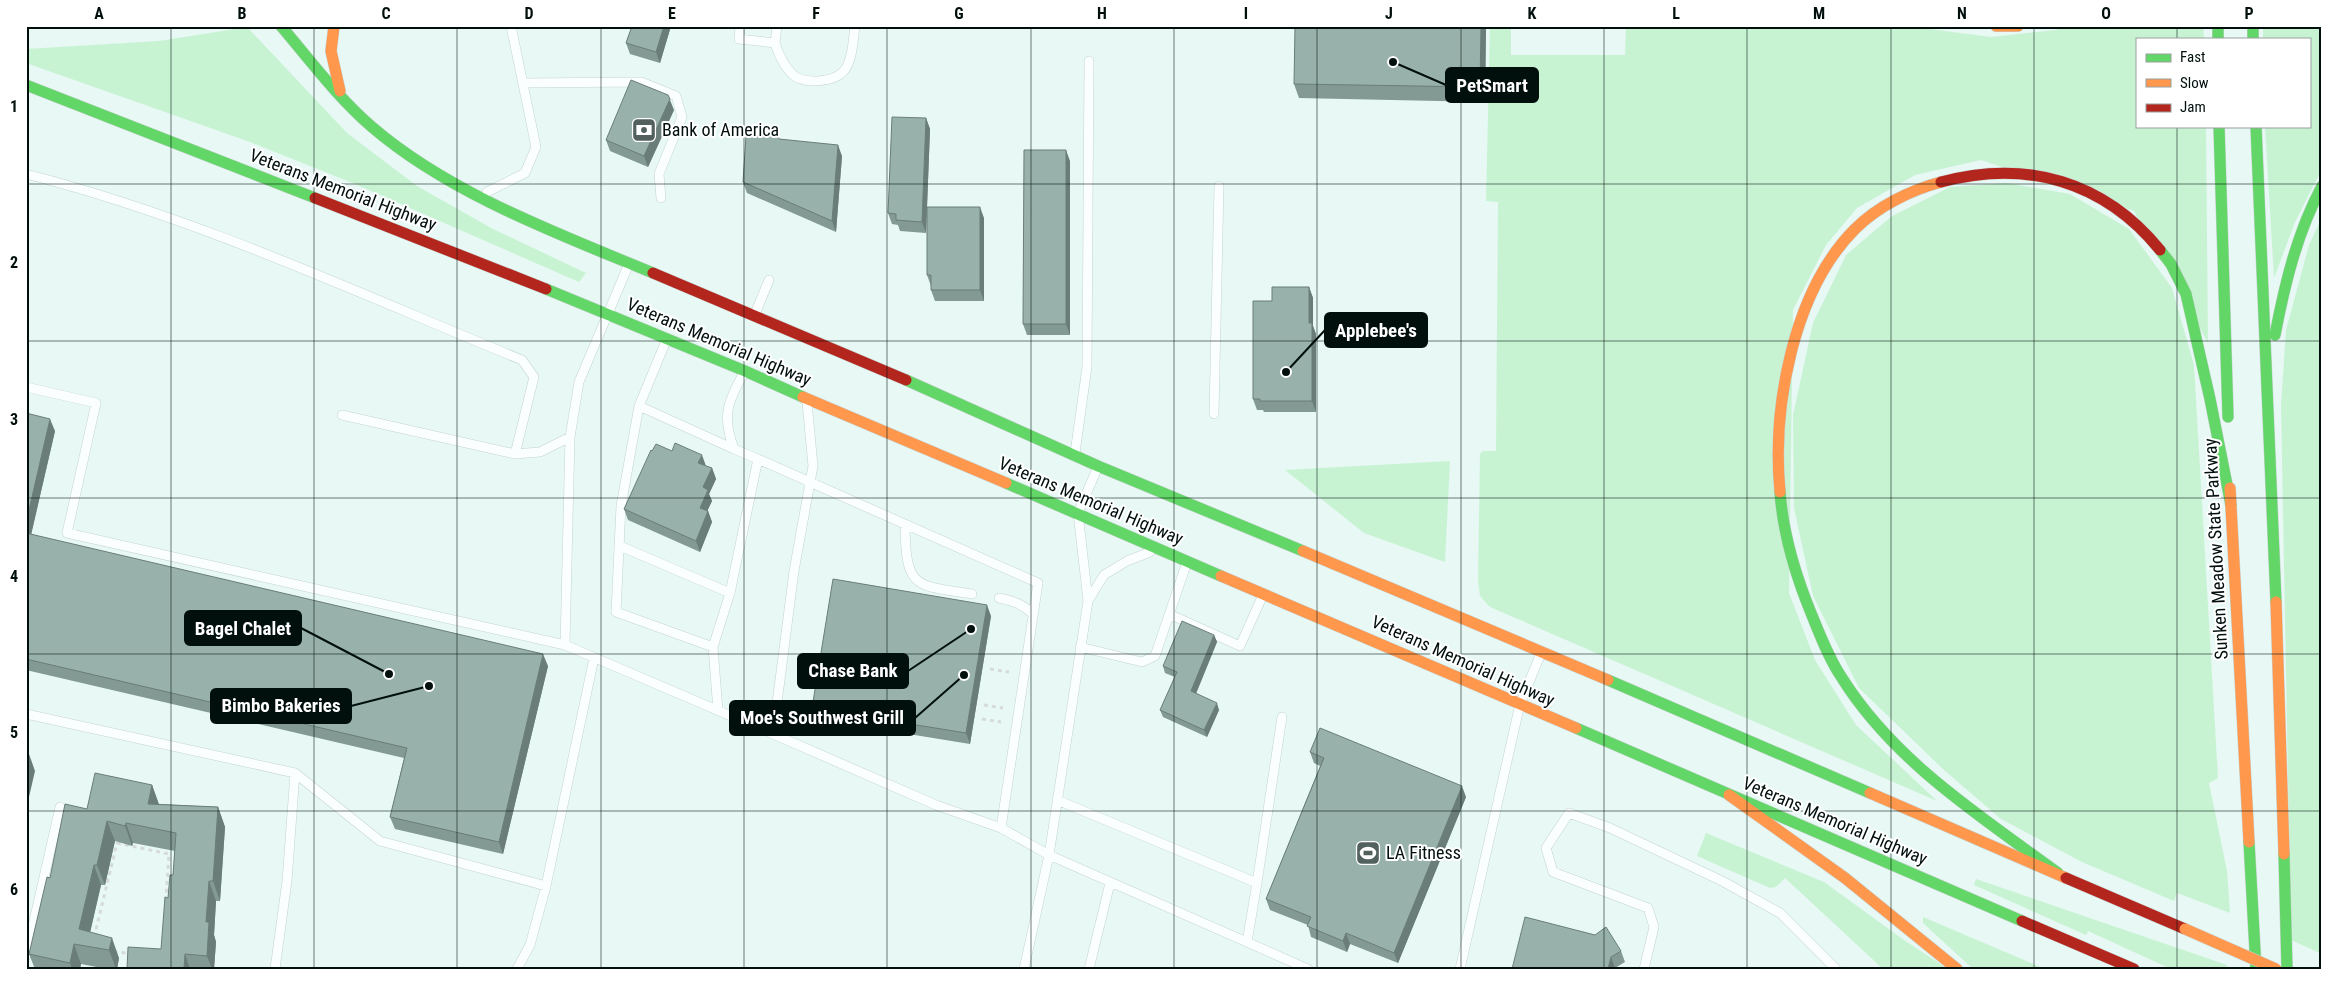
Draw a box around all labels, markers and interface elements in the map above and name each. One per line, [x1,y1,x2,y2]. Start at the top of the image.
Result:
text: A [94,4,104,23]
text: B [238,4,247,23]
text: C [381,4,391,23]
text: D [524,4,534,23]
text: E [668,4,676,23]
text: F [812,4,820,23]
text: G [954,4,964,23]
text: H [1097,4,1107,23]
text: I [1244,4,1248,23]
text: J [1385,4,1393,23]
text: K [1528,4,1537,23]
text: L [1672,4,1680,23]
text: M [1813,4,1825,23]
text: N [1957,4,1967,23]
text: O [2101,4,2111,23]
text: P [2244,4,2254,23]
legend [2136,38,2310,128]
text: Fast [2180,48,2205,66]
callout: PetSmart [1446,68,1538,102]
text: PetSmart [1456,74,1528,97]
text: Slow [2180,74,2209,92]
text: 1 [10,97,18,116]
text: Jam [2180,98,2206,116]
bank icon: Bank of America [631,117,657,143]
place label: Bank of America [662,119,779,140]
street label: Veterans Memorial Highway [247,144,440,235]
text: 2 [10,253,18,272]
street label: Veterans Memorial Highway [624,293,815,390]
callout: Applebee's [1325,313,1427,347]
text: Applebee's [1335,319,1417,342]
text: 3 [10,410,18,429]
street label: Sunken Meadow State Parkway [2199,437,2232,660]
street label: Veterans Memorial Highway [996,452,1187,549]
text: 4 [10,567,18,586]
callout: Bagel Chalet [185,611,301,645]
street label: Veterans Memorial Highway [1368,611,1559,711]
text: Bagel Chalet [195,617,291,640]
callout: Chase Bank [798,654,908,688]
text: Chase Bank [808,659,899,682]
callout: Bimbo Bakeries [211,689,351,723]
text: Bimbo Bakeries [221,694,341,717]
callout: Moe's Southwest Grill [730,701,915,735]
text: Moe's Southwest Grill [740,706,904,729]
text: 5 [10,723,18,742]
street label: Veterans Memorial Highway [1740,772,1931,869]
sports icon: LA Fitness [1355,840,1381,866]
place label: LA Fitness [1386,842,1461,863]
text: 6 [10,880,18,899]

